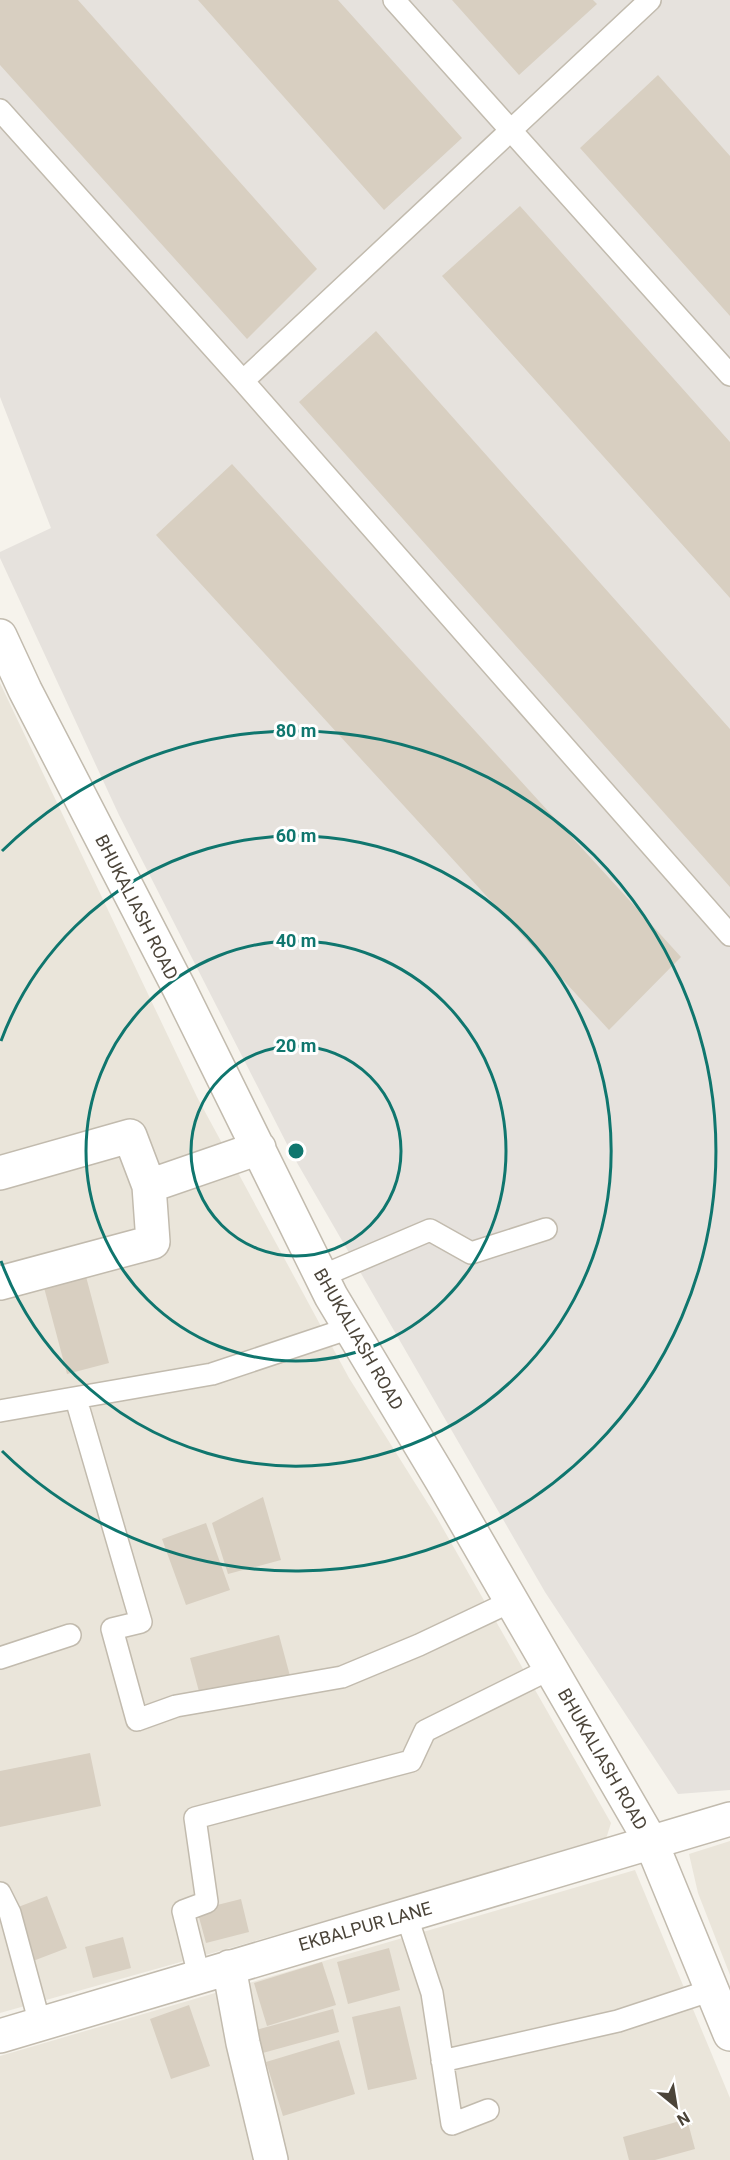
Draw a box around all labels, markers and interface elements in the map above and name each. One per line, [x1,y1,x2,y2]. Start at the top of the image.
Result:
text: 80 m [276,720,316,741]
text: 60 m [276,825,316,846]
street label: BHUKALIASH ROAD [91,831,183,983]
text: 40 m [276,930,316,951]
text: 20 m [276,1035,316,1056]
centre of rings [286,1141,306,1161]
street label: BHUKALIASH ROAD [310,1264,408,1414]
street label: BHUKALIASH ROAD [554,1684,652,1834]
street label: EKBALPUR LANE [296,1897,434,1955]
north arrow [646,2076,706,2136]
text: N [674,2108,693,2130]

